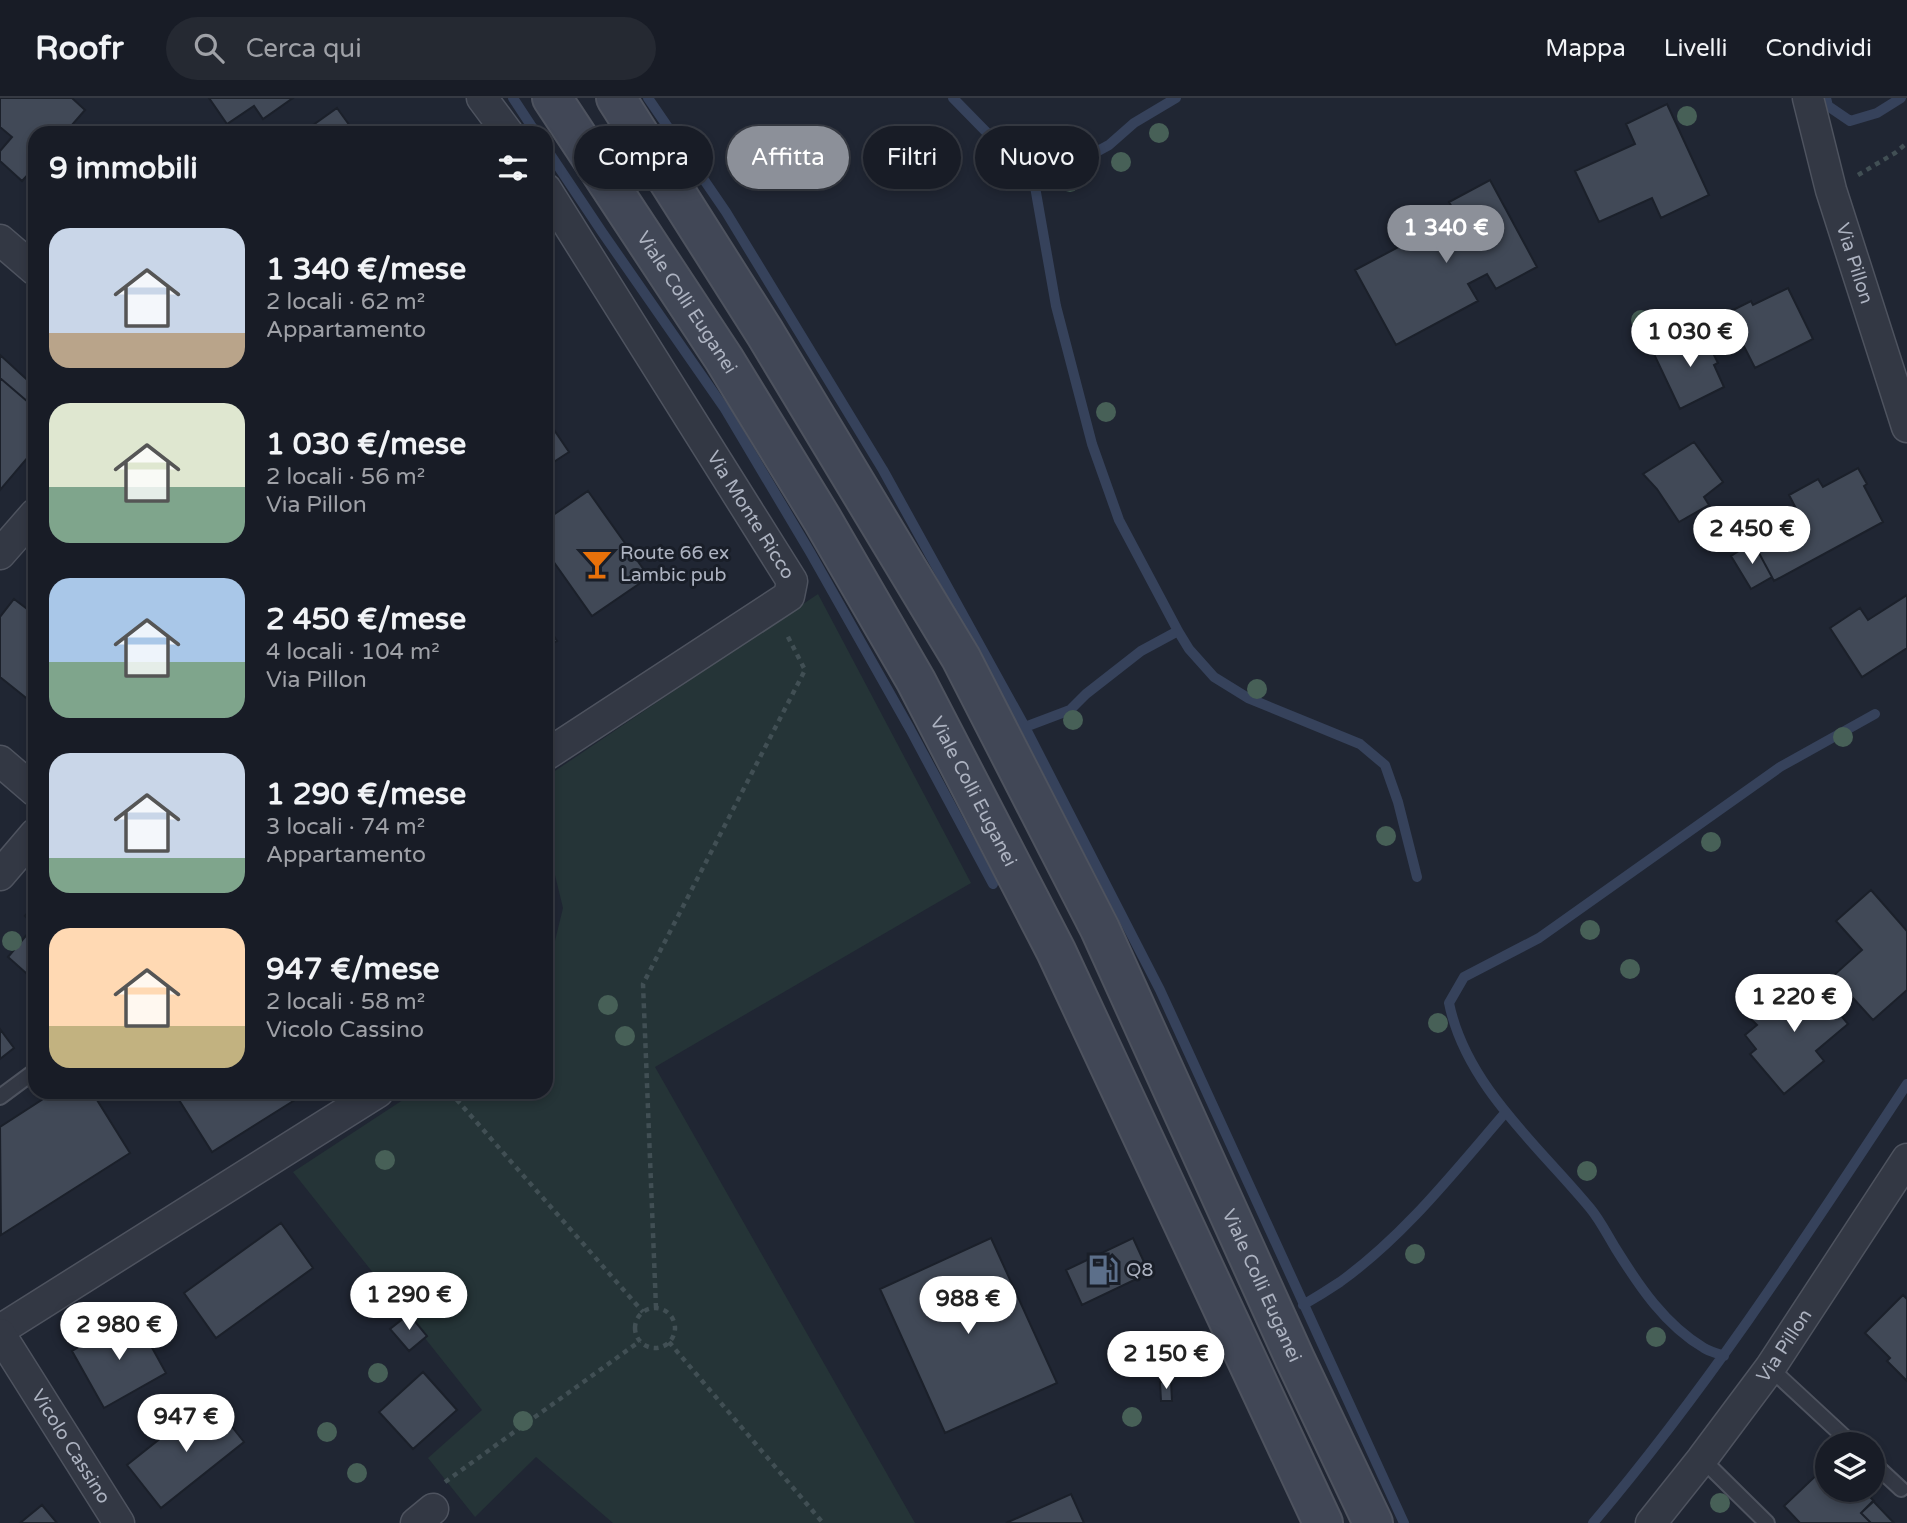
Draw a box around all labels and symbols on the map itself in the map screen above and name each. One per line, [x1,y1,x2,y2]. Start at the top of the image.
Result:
pin: 1 340 € [1381,206,1511,265]
street label: Via Pillon [1831,220,1878,307]
street label: Viale Colli Euganei [632,227,741,378]
pin: 1 030 € [1625,310,1755,369]
street label: Via Monte Ricco [702,447,799,583]
pin: 2 450 € [1687,506,1817,566]
place label: Route 66 ex Lambic pub [620,542,729,586]
bar icon: Route 66 ex Lambic pub [580,547,614,581]
street label: Viale Colli Euganei [925,713,1021,870]
pin: 1 220 € [1729,974,1859,1034]
street label: Viale Colli Euganei [1218,1206,1306,1366]
fuel station icon: Q8 [1086,1253,1120,1287]
place label: Q8 [1126,1259,1153,1281]
pin: 1 290 € [344,1272,474,1332]
pin: 988 € [919,1276,1017,1336]
pin: 2 980 € [54,1302,184,1362]
street label: Via Pillon [1752,1305,1817,1387]
pin: 2 150 € [1101,1332,1231,1391]
street label: Vicolo Cassino [27,1385,115,1508]
pin: 947 € [137,1394,235,1454]

